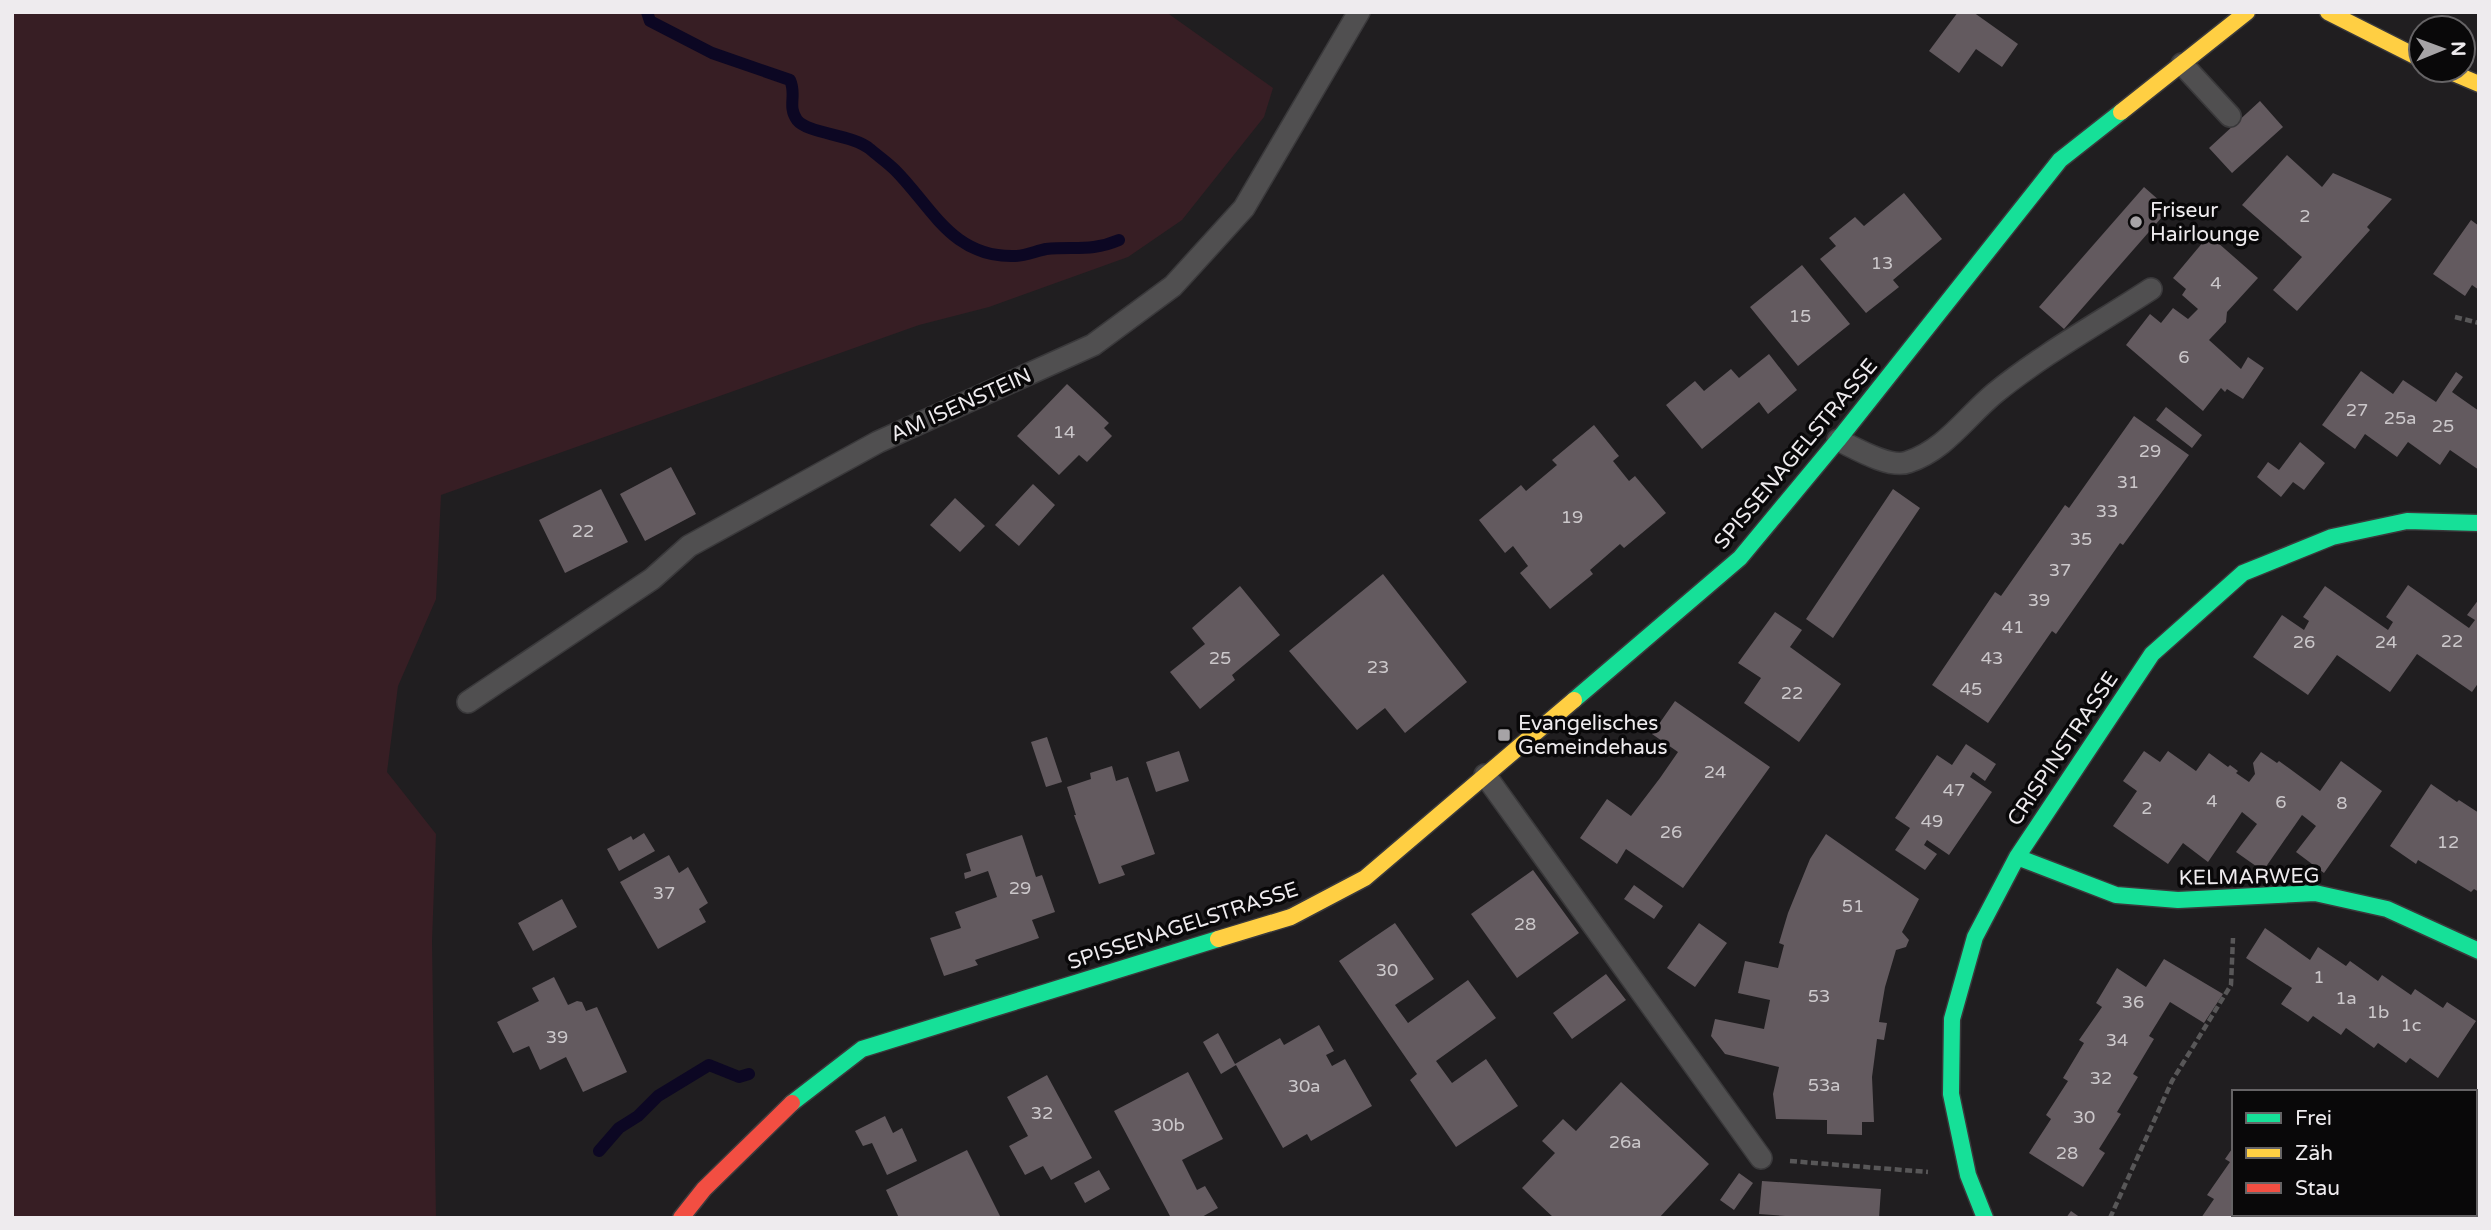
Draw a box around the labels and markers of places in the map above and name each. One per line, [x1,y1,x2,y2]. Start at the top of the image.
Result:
place label: Friseur Hairlounge [2150,198,2260,247]
marker: Friseur Hairlounge [2128,214,2144,230]
place label: Evangelisches Gemeindehaus [1518,711,1667,760]
marker: Evangelisches Gemeindehaus [1496,727,1512,743]

